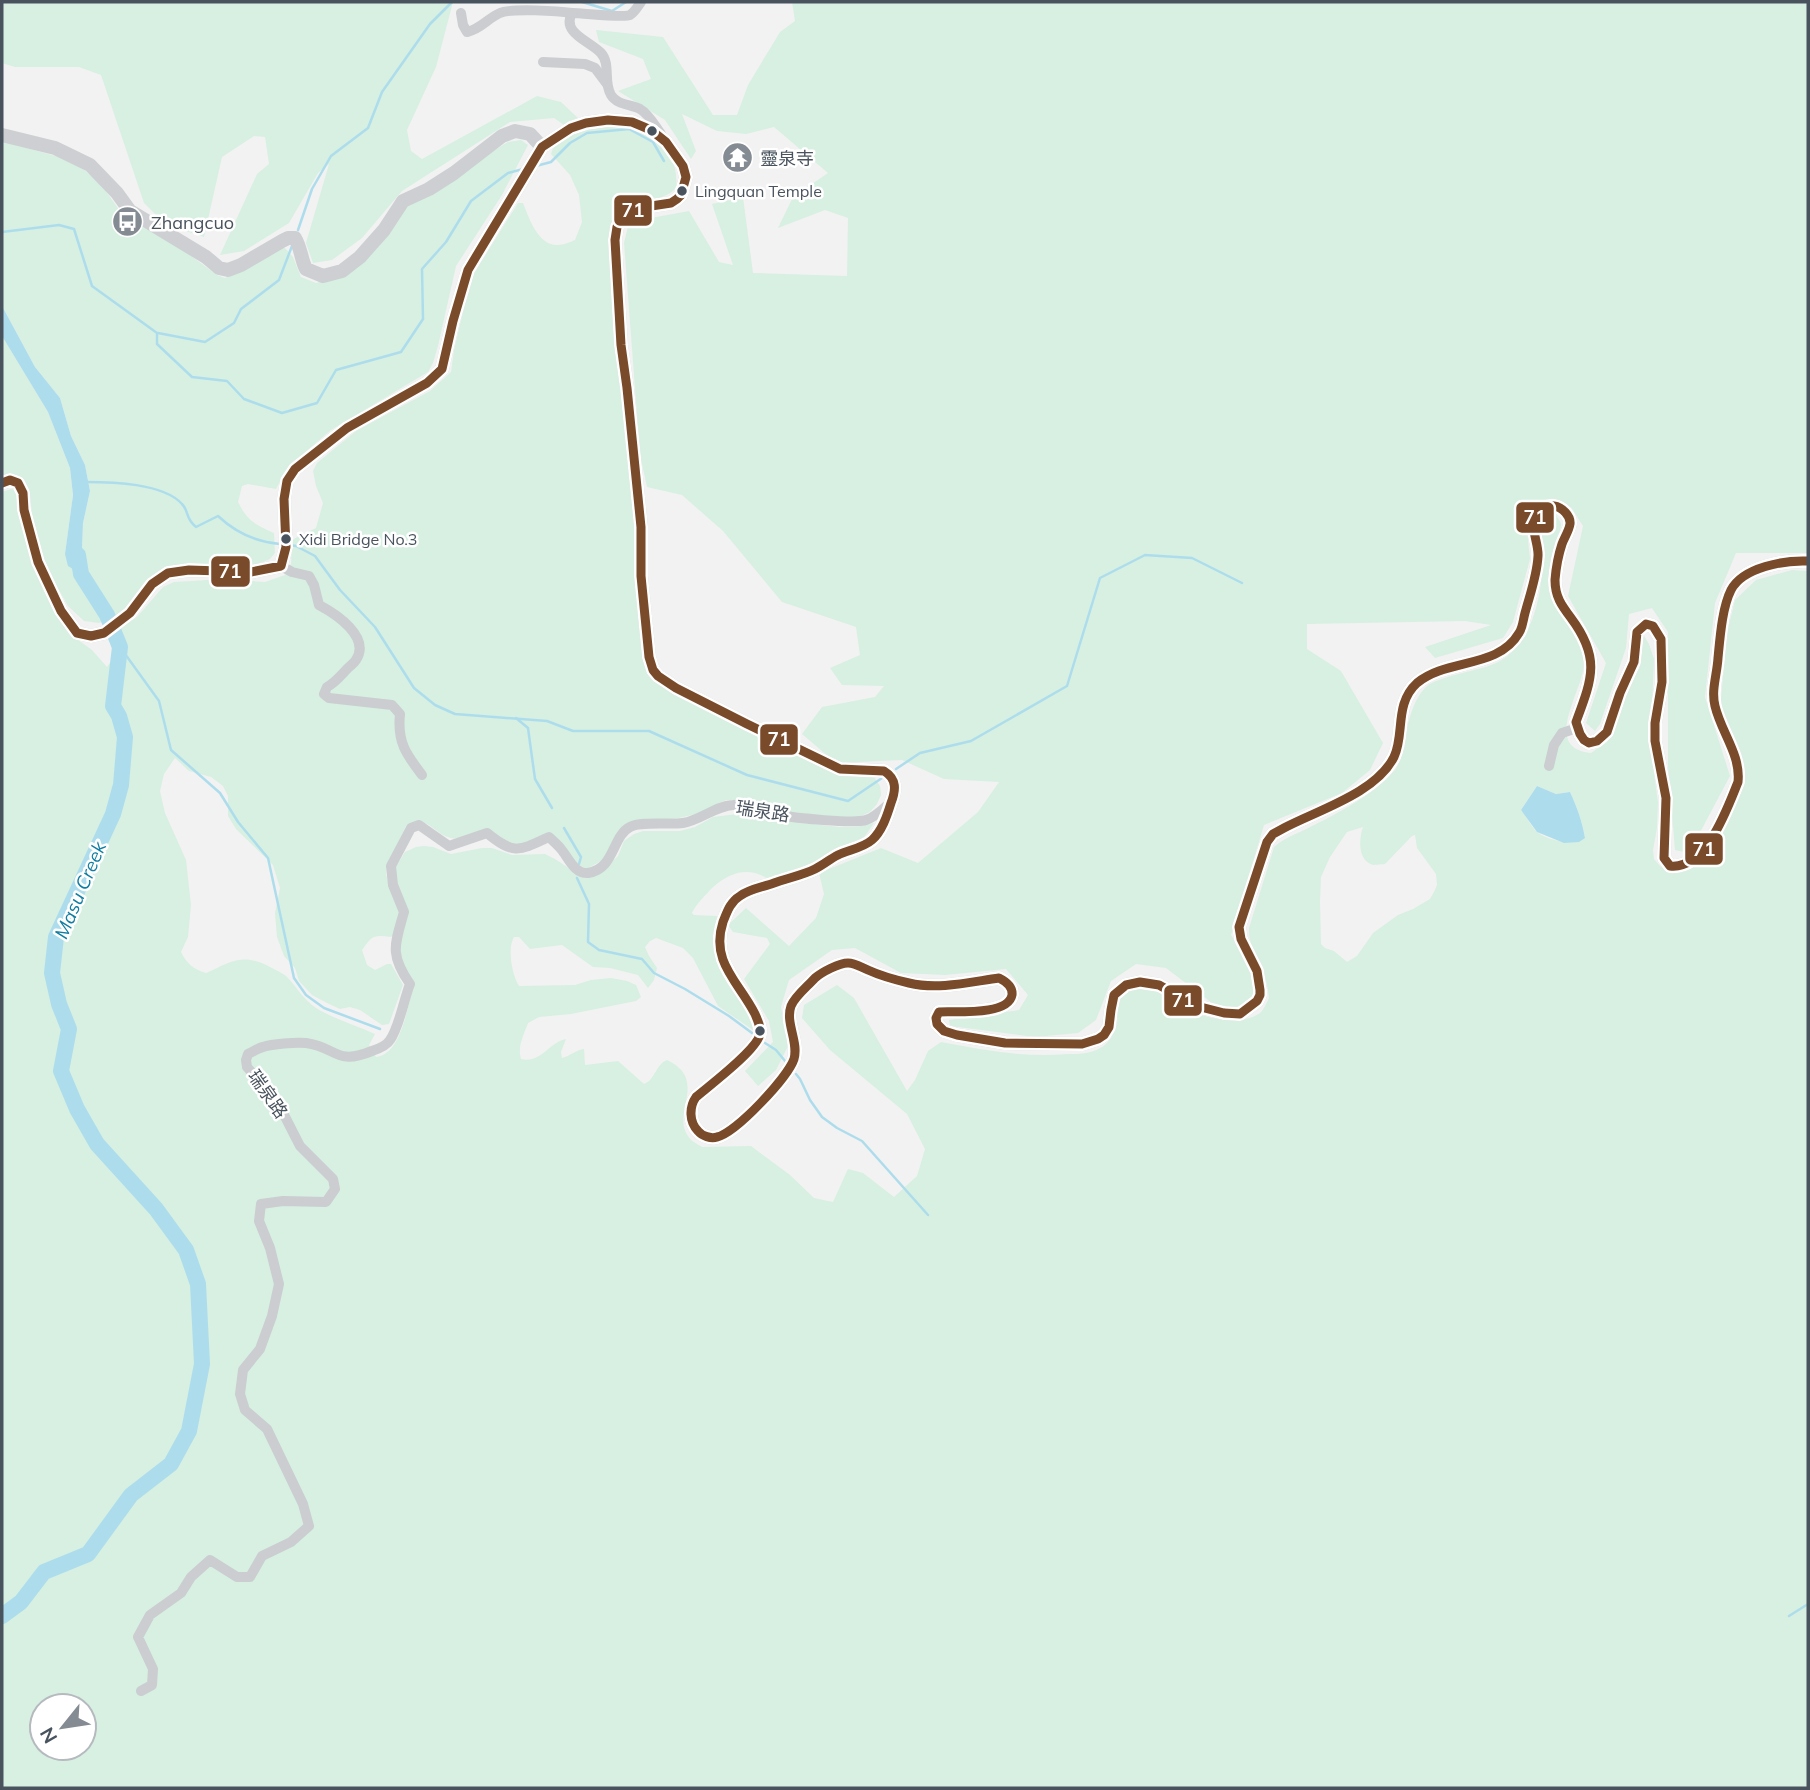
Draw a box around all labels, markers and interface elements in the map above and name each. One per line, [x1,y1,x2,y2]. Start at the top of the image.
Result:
unlabelled marker [645,124,659,138]
temple icon: 靈泉寺 [720,141,754,175]
place label: 靈泉寺 [760,147,814,170]
place label: Lingquan Temple [695,181,822,201]
marker: Lingquan Temple [675,184,689,198]
line badge: 71 [613,194,653,227]
text: 71 [622,198,644,222]
bus stop icon: Zhangcuo [111,205,145,239]
place label: Zhangcuo [151,211,234,234]
line badge: 71 [1515,501,1555,534]
text: 71 [1524,505,1546,529]
place label: Xidi Bridge No.3 [299,529,417,549]
marker: Xidi Bridge No.3 [279,532,293,546]
line badge: 71 [210,555,251,588]
text: 71 [219,559,241,583]
line badge: 71 [759,723,799,756]
text: 71 [768,727,790,751]
street label: 瑞泉路 [735,795,791,827]
line badge: 71 [1684,832,1724,866]
water label: Masu Creek [49,837,112,942]
text: 71 [1693,837,1715,861]
line badge: 71 [1163,984,1203,1017]
text: 71 [1172,988,1194,1012]
unlabelled marker [753,1024,767,1038]
street label: 瑞泉路 [243,1065,293,1123]
north arrow [28,1692,98,1762]
text: N [34,1723,62,1748]

